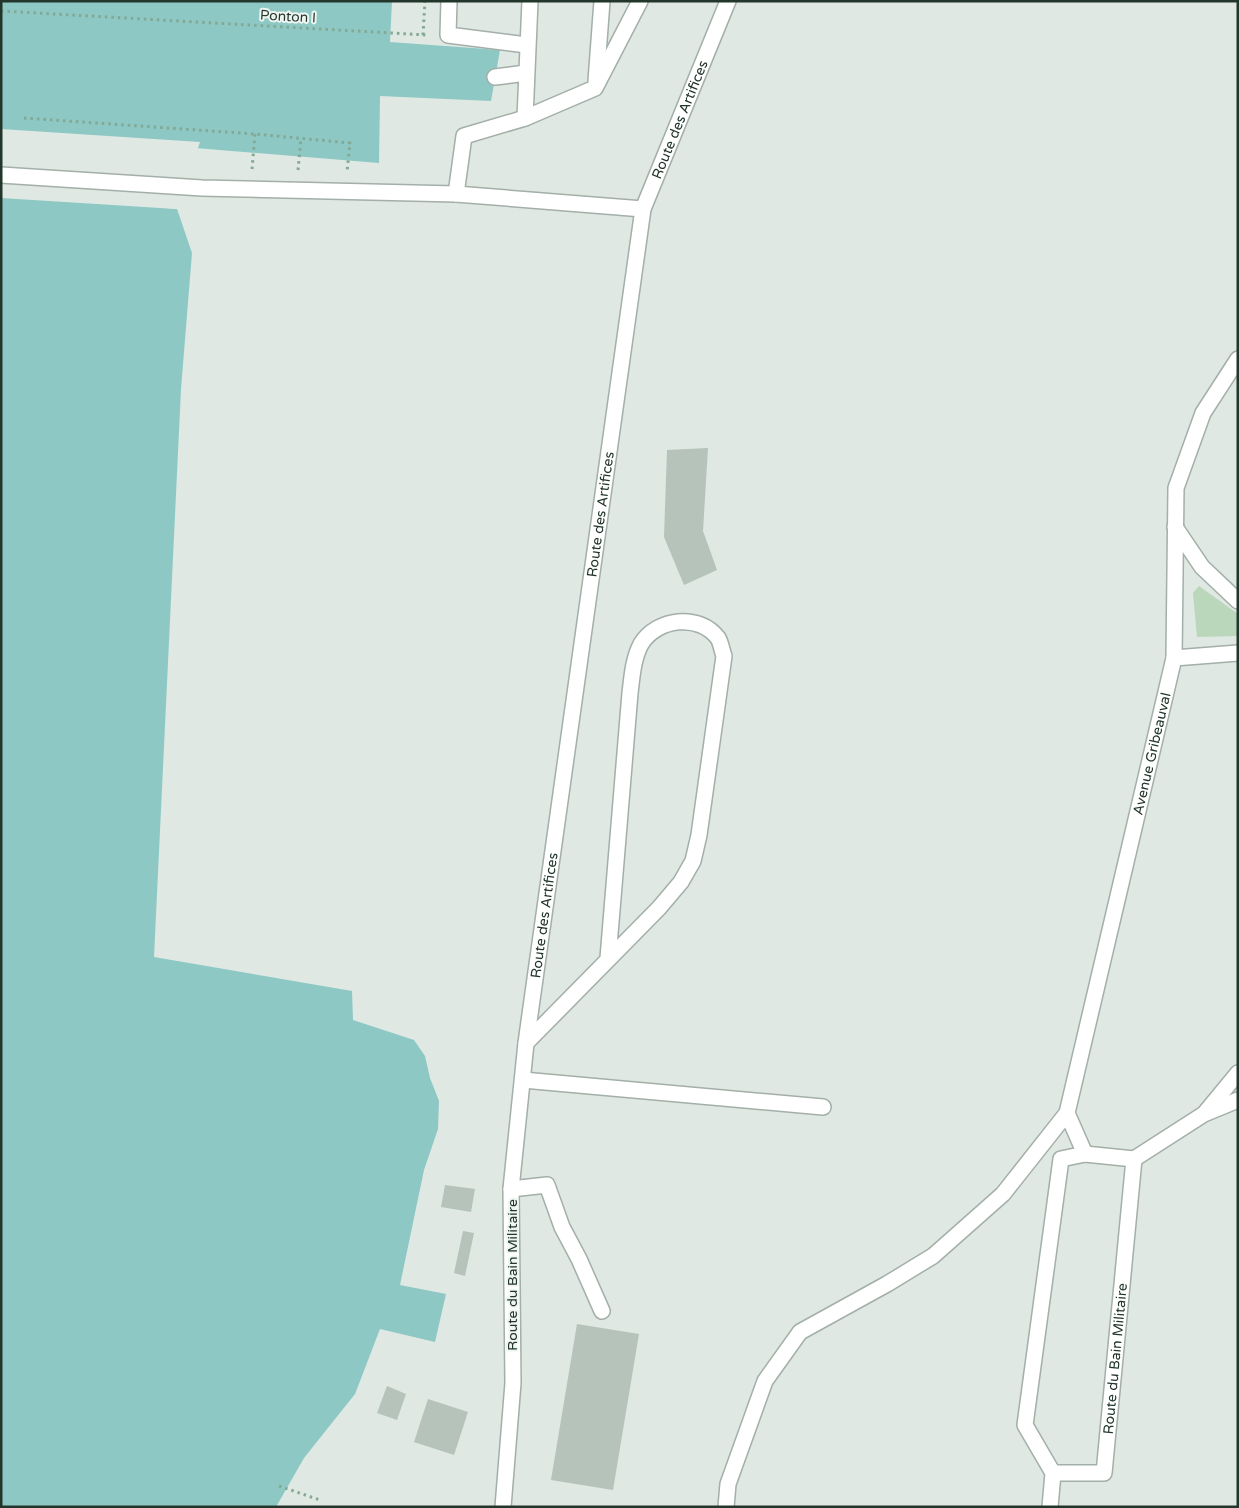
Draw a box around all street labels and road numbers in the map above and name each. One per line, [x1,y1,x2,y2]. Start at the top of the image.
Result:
street label: Ponton I [260,7,316,26]
street label: Route des Artifices [648,58,712,182]
street label: Route des Artifices [583,450,618,578]
street label: Avenue Gribeauval [1129,691,1175,817]
street label: Route des Artifices [527,851,562,979]
street label: Route du Bain Militaire [504,1199,521,1351]
street label: Route du Bain Militaire [1100,1282,1131,1435]

